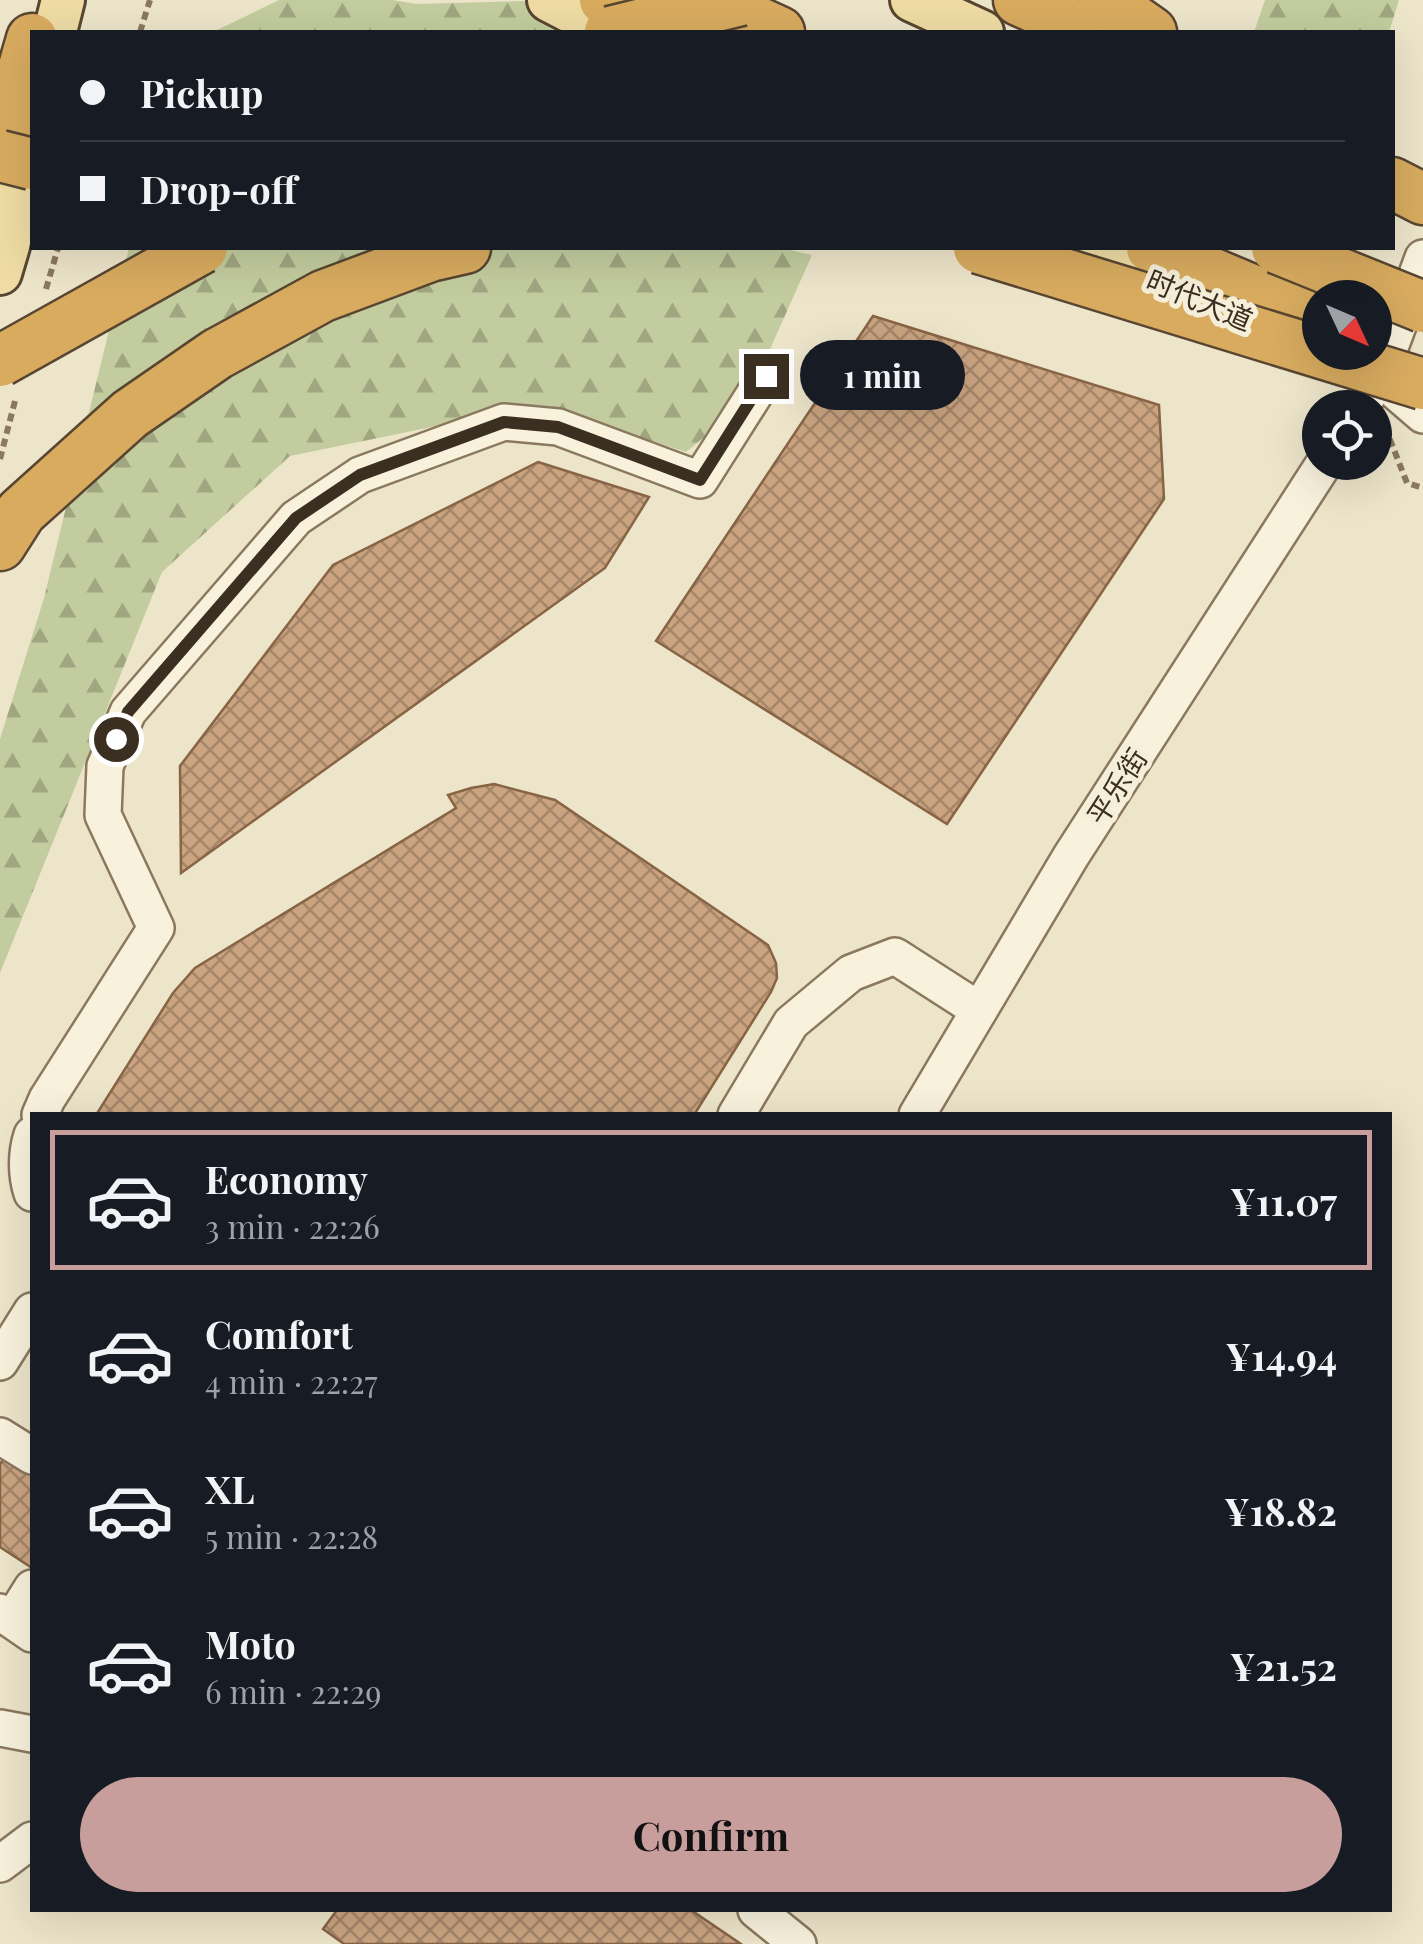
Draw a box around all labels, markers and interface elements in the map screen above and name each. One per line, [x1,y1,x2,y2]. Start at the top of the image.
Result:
text: Pickup [140,67,263,118]
text: Drop-off [140,163,297,214]
street label: 时代大道 [1141,260,1259,338]
north arrow [1302,280,1392,370]
map controls [1302,280,1392,480]
callout: 1 min [801,341,966,411]
text: 1 min [843,353,922,396]
route end [744,354,789,399]
button: locate [1302,390,1392,480]
route start [94,717,139,762]
street label: 平乐街 [1078,741,1154,831]
text: Economy [205,1153,368,1204]
icon: car [85,1155,175,1245]
text: ¥11.07 [1230,1175,1337,1226]
text: 3 min · 22:26 [205,1204,380,1247]
text: Comfort [205,1308,353,1359]
icon: car [85,1310,175,1400]
text: ¥14.94 [1226,1330,1337,1381]
text: 4 min · 22:27 [205,1359,378,1402]
text: XL [205,1463,254,1514]
icon: car [85,1465,175,1555]
text: ¥18.82 [1224,1485,1337,1536]
text: 5 min · 22:28 [205,1514,378,1557]
text: Moto [205,1618,296,1669]
icon: car [85,1620,175,1710]
text: ¥21.52 [1230,1640,1337,1691]
text: 6 min · 22:29 [205,1669,382,1712]
button: Confirm [80,1777,1342,1892]

